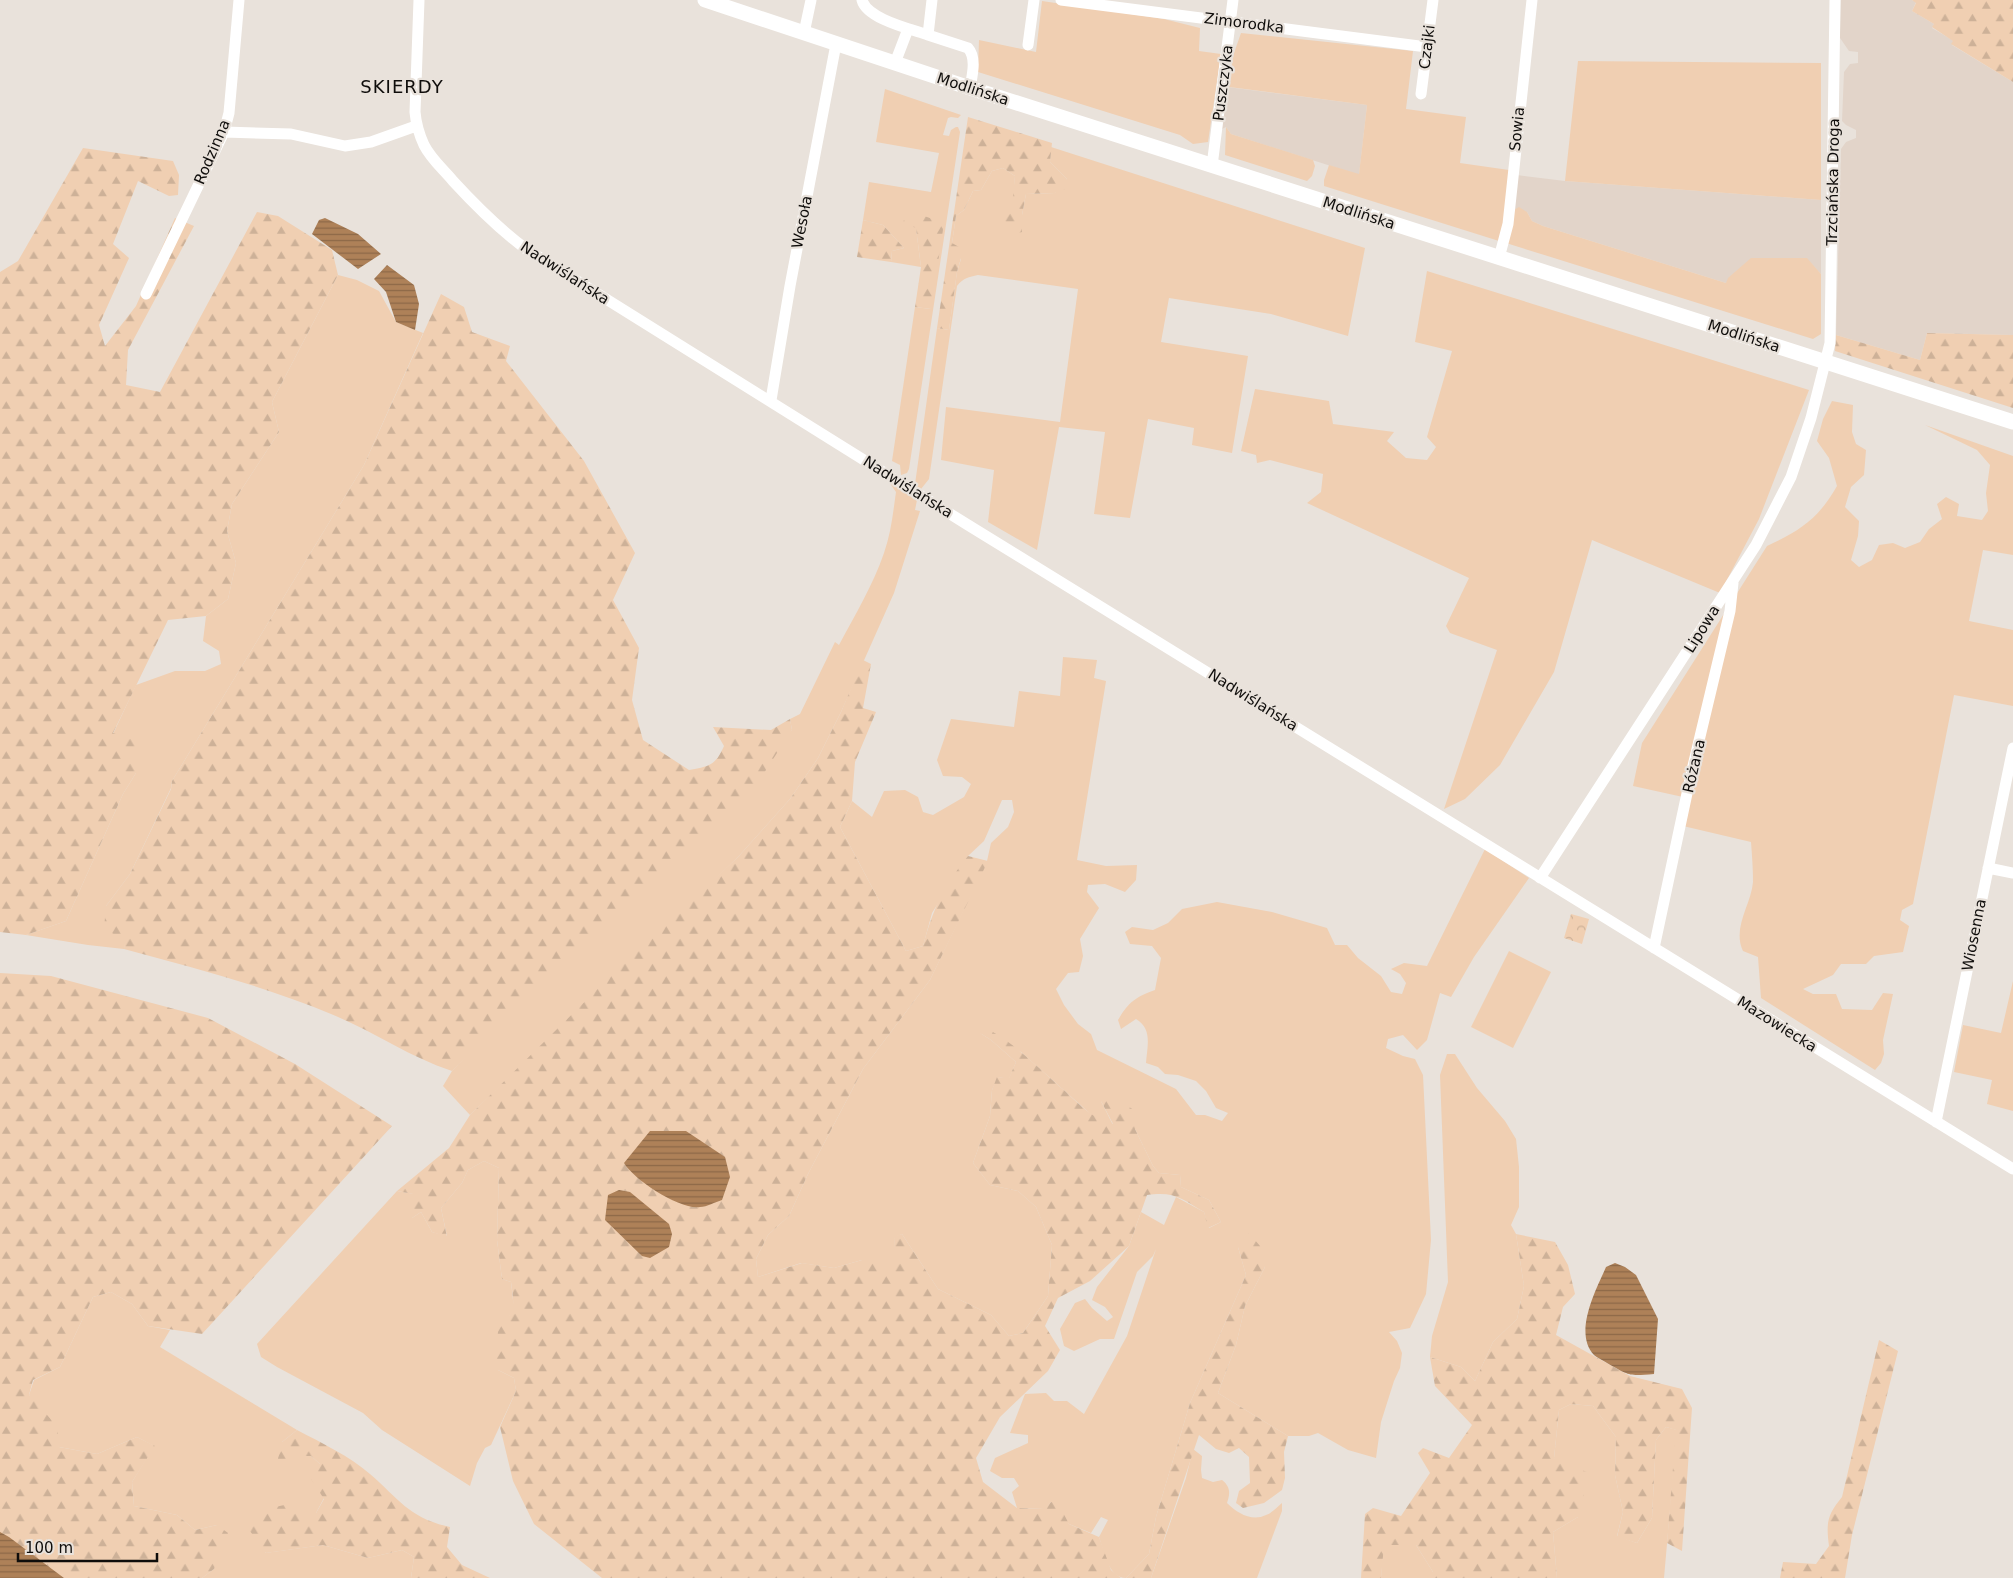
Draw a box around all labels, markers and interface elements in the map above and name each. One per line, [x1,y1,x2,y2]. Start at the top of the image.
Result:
street label: Zimorodka [1203,9,1285,37]
street label: Czajki [1415,24,1439,70]
street label: Puszczyka [1209,44,1237,122]
street label: Modlińska [935,69,1011,109]
district label: SKIERDY [360,76,444,97]
street label: Sowia [1506,106,1528,152]
street label: Rodzinna [190,117,234,187]
street label: Trzciańska Droga [1823,118,1843,247]
street label: Modlińska [1321,193,1397,233]
street label: Wesoła [788,194,816,250]
street label: Nadwiślańska [517,238,613,308]
street label: Modlińska [1706,316,1782,356]
street label: Nadwiślańska [860,452,956,522]
street label: Lipowa [1680,602,1724,656]
street label: Nadwiślańska [1205,665,1301,735]
street label: Różana [1679,737,1709,795]
street label: Wiosenna [1958,897,1990,973]
street label: Mazowiecka [1734,992,1820,1056]
scale bar [18,1530,156,1562]
text: 100 m [25,1539,73,1557]

